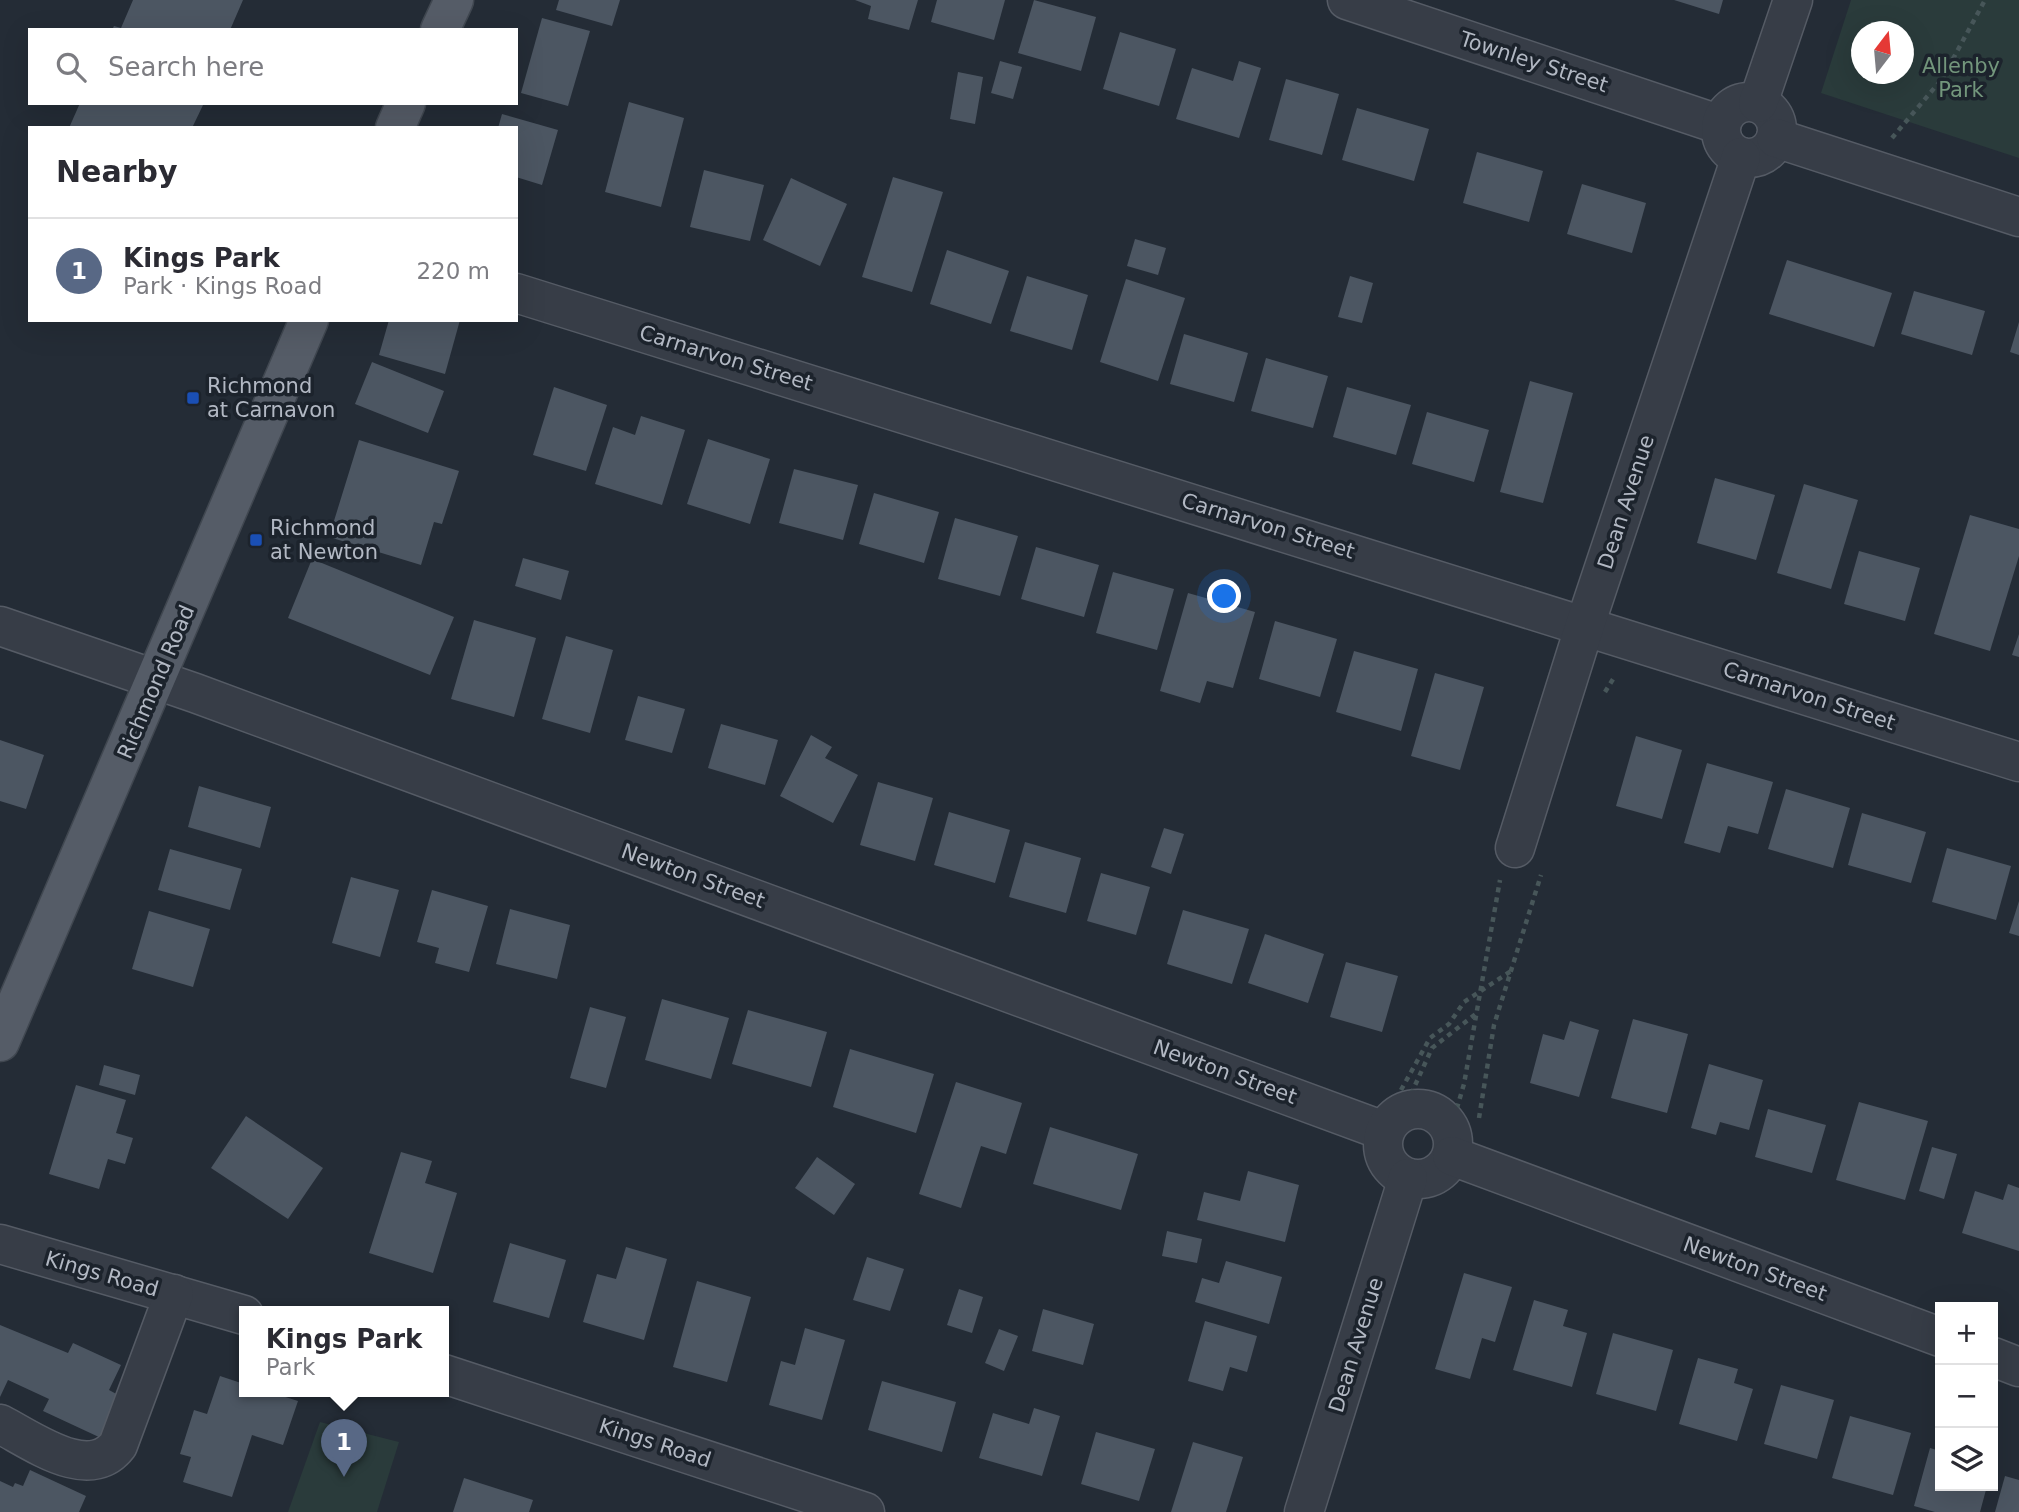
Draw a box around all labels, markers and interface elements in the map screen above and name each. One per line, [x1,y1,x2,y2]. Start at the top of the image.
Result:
north arrow [1851,21,1914,84]
street label: Townley Street [1456,26,1611,97]
search box [28,28,518,105]
icon: search [52,48,90,86]
text: Search here [108,52,264,82]
park label: Allenby Park [1922,54,2000,102]
text: Nearby [56,154,178,189]
text: Kings Park [123,243,280,273]
text: 1 [71,258,87,284]
text: 220 m [416,258,490,284]
text: Park · Kings Road [123,273,322,299]
street label: Carnarvon Street [637,320,815,396]
place label: Richmond at Carnavon [207,374,335,422]
marker: Richmond at Carnavon [185,390,201,406]
street label: Dean Avenue [1593,432,1659,572]
street label: Carnarvon Street [1179,488,1357,564]
place label: Richmond at Newton [270,516,378,564]
marker: Richmond at Newton [248,532,264,548]
your location [1207,579,1241,613]
street label: Richmond Road [113,602,199,762]
street label: Carnarvon Street [1720,657,1898,735]
street label: Newton Street [618,839,768,913]
street label: Newton Street [1150,1035,1300,1109]
street label: Newton Street [1680,1232,1830,1306]
street label: Kings Road [43,1246,161,1302]
street label: Dean Avenue [1324,1275,1388,1415]
map controls [1935,1302,1998,1491]
button: + [1935,1302,1998,1365]
popup [239,1306,449,1397]
text: Kings Park [266,1324,422,1354]
text: Park [266,1354,315,1380]
button: − [1935,1365,1998,1428]
street label: Kings Road [596,1414,714,1472]
pin: 1 [321,1419,367,1477]
button: layers [1935,1428,1998,1491]

